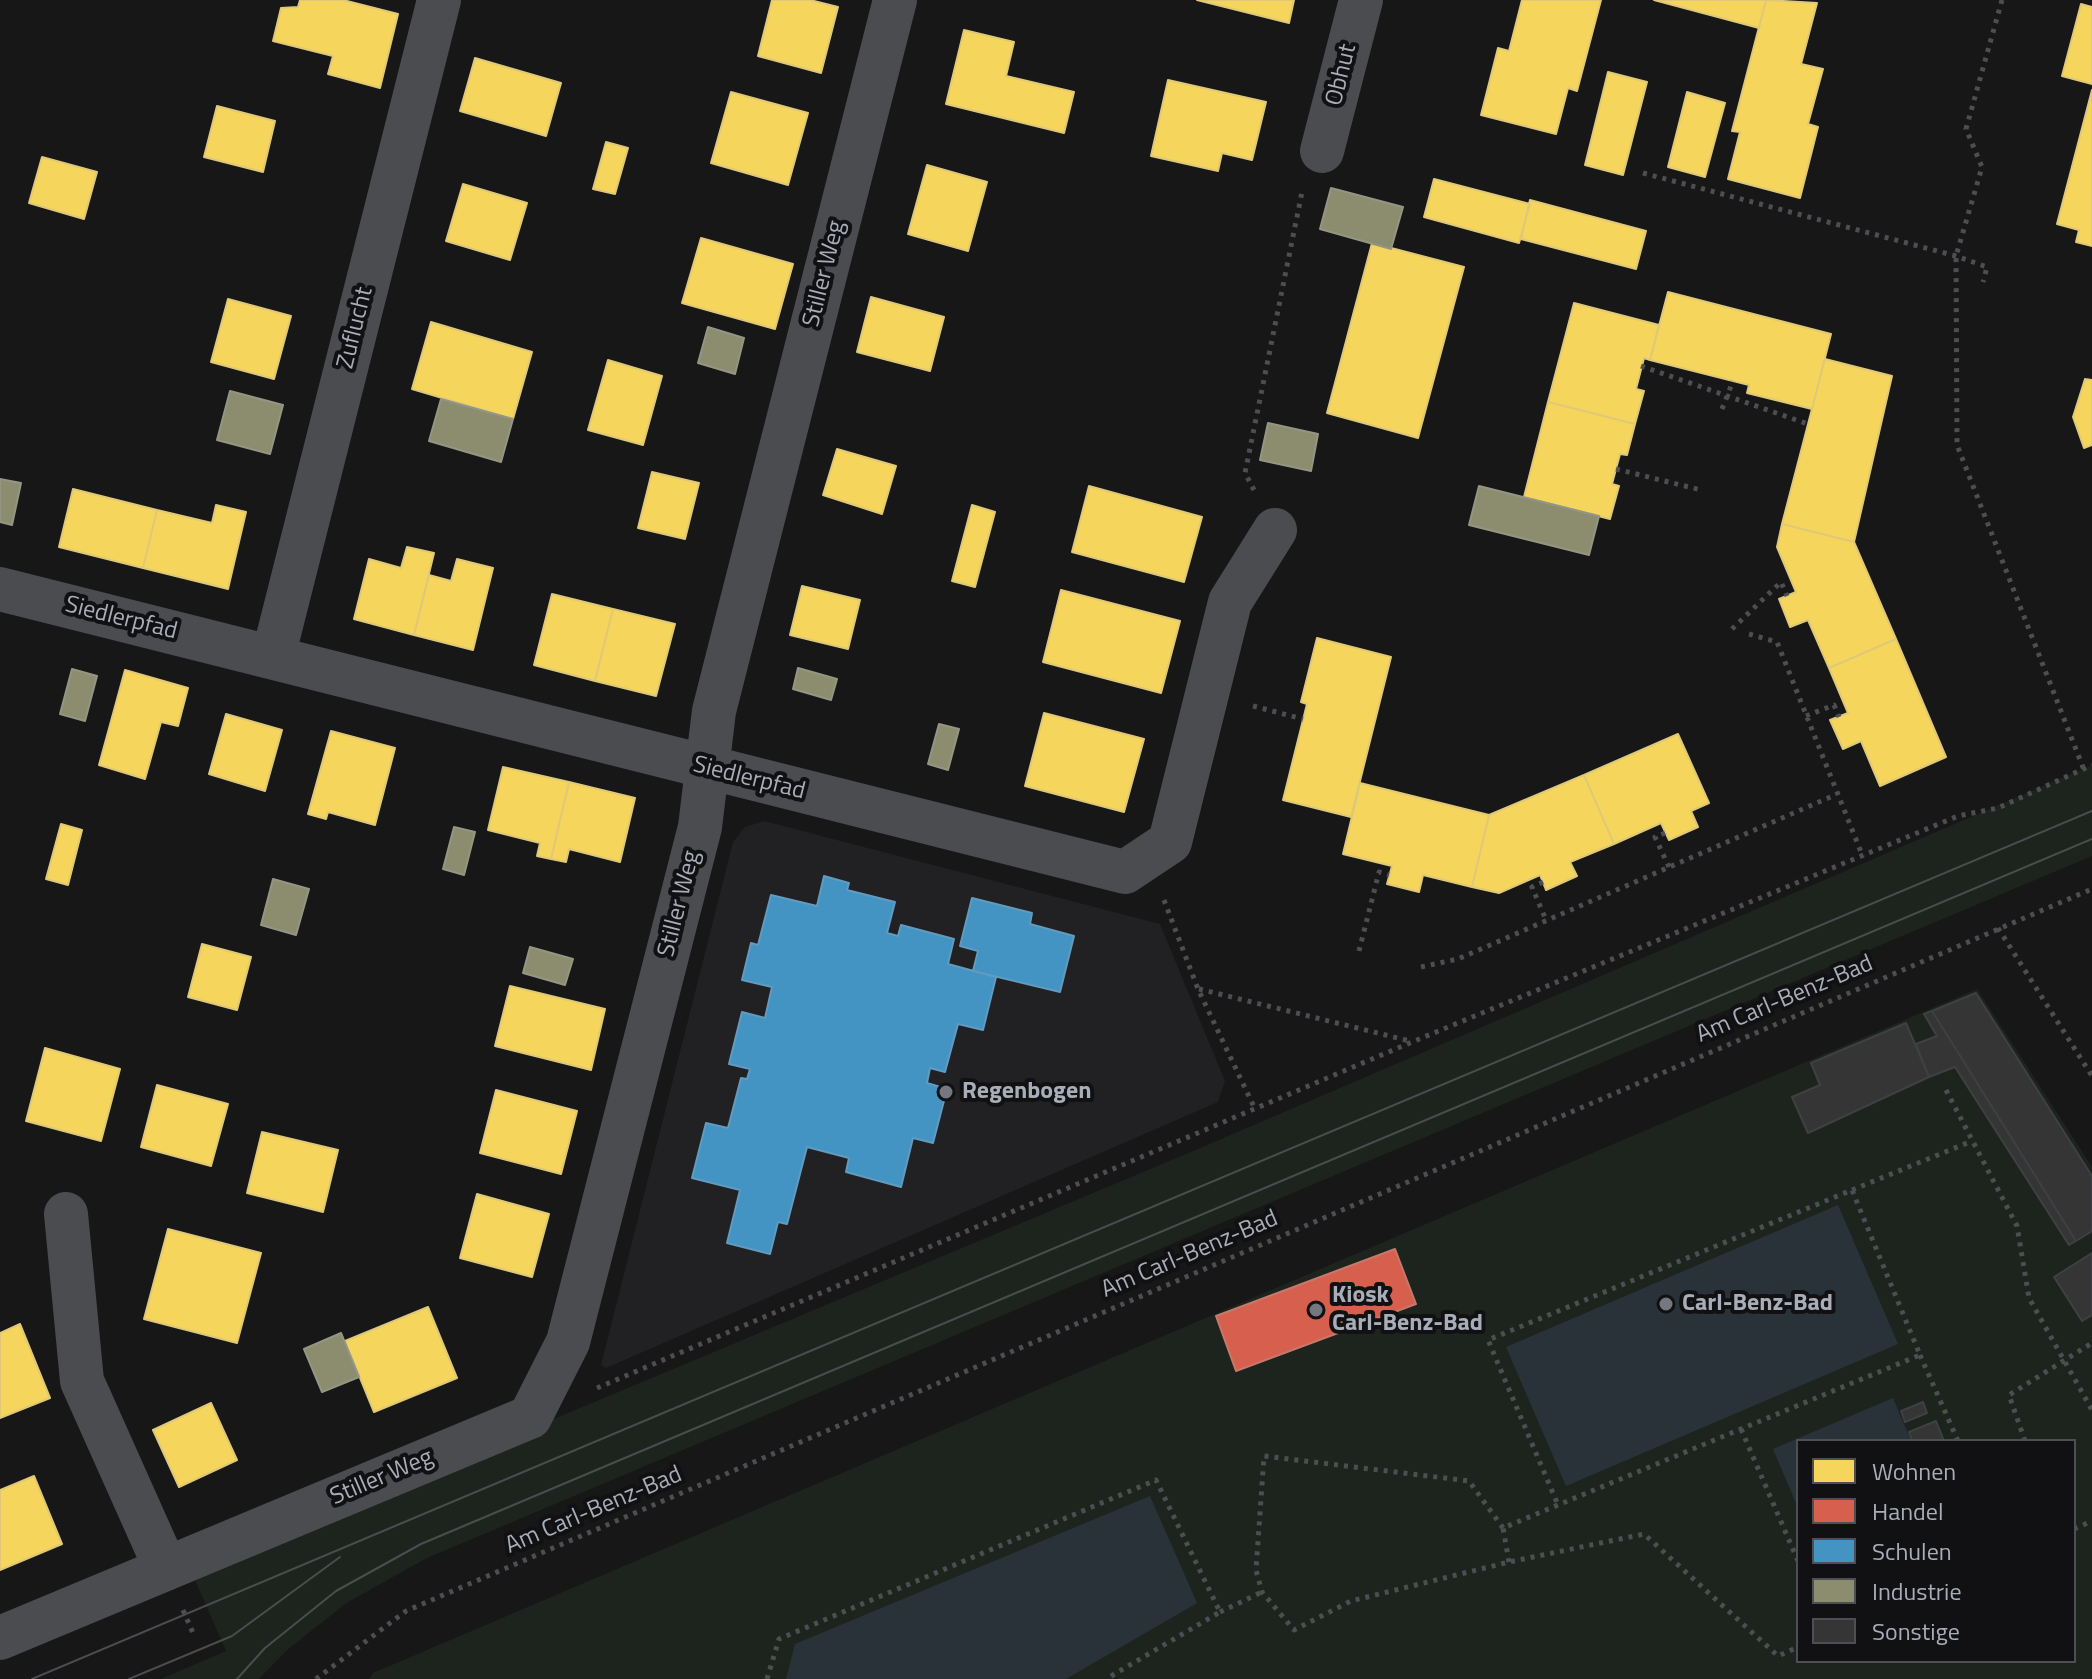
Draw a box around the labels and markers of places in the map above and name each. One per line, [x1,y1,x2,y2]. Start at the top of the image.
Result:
place label: Regenbogen [962,1078,1091,1106]
marker: Regenbogen [937,1083,955,1101]
place label: Kiosk Carl-Benz-Bad [1332,1282,1483,1338]
place label: Carl-Benz-Bad [1682,1290,1833,1318]
marker: Carl-Benz-Bad [1657,1295,1675,1313]
marker: Kiosk Carl-Benz-Bad [1307,1301,1325,1319]

